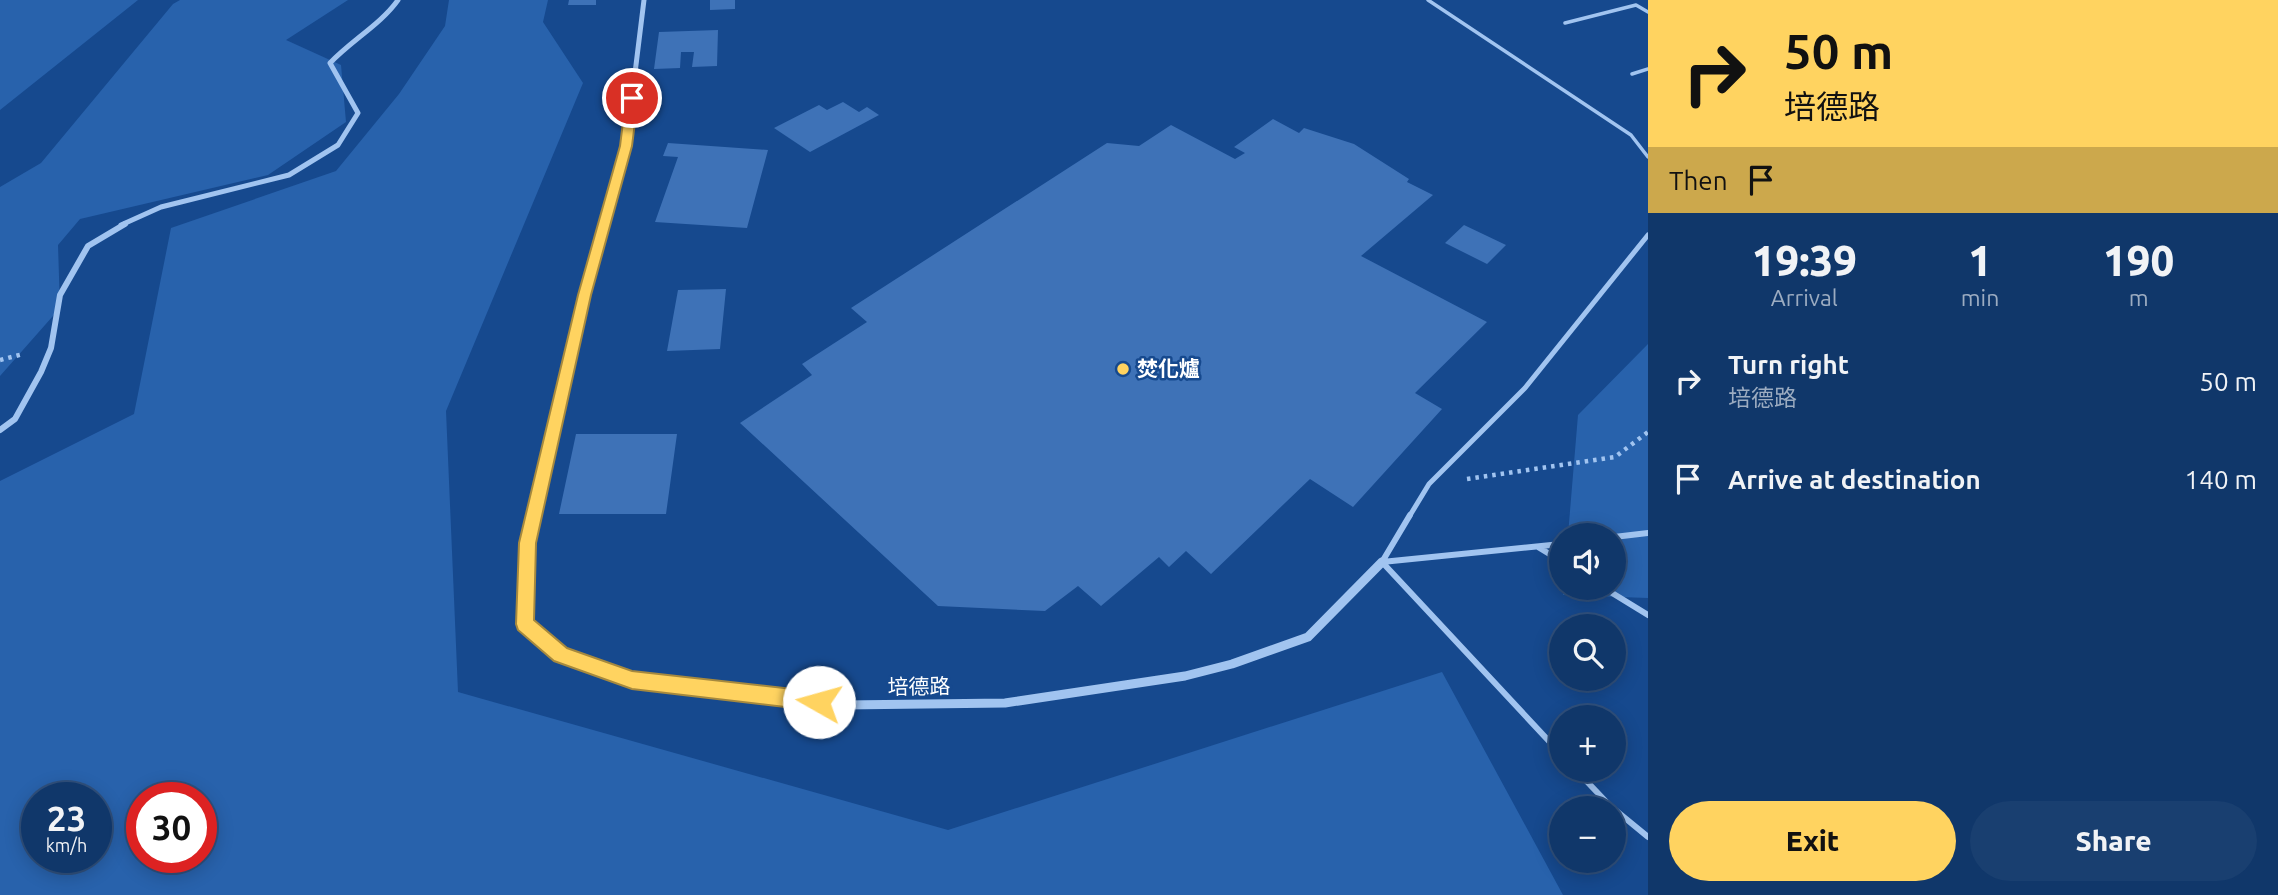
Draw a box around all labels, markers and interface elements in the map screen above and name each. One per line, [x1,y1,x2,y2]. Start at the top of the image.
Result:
text: 50 m [1784,23,1893,78]
icon: right [1669,28,1760,119]
pin [602,68,662,128]
icon: arrive [613,79,651,117]
text: 培德路 [1784,88,1880,124]
icon: arrive [1742,161,1780,199]
text: Then [1669,166,1728,195]
text: 19:39 [1752,237,1857,284]
text: 1 [1968,237,1992,284]
text: 190 [2103,237,2174,284]
text: Arrival [1771,285,1838,310]
text: min [1961,285,1999,310]
text: m [2129,285,2149,310]
text: Turn right [1728,350,1849,379]
place label: 焚化爐 [1137,356,1200,380]
marker: 焚化爐 [1115,361,1131,377]
icon: right [1669,362,1707,400]
text: 50 m [2199,367,2257,396]
text: 培德路 [1728,385,1797,410]
icon: arrive [1669,460,1707,498]
text: Arrive at destination [1728,465,1981,494]
text: 140 m [2185,465,2257,494]
map controls [1549,523,1626,873]
button: sound [1549,523,1626,600]
button: search [1549,614,1626,691]
position arrow [782,665,856,739]
street label: 培德路 [887,673,951,699]
button: + [1549,705,1626,782]
speed limit sign: 30 [126,782,217,873]
button: − [1549,796,1626,873]
text: 23 [47,798,86,838]
button: Exit [1669,801,1956,881]
button: Share [1970,801,2257,881]
text: km/h [46,835,87,855]

